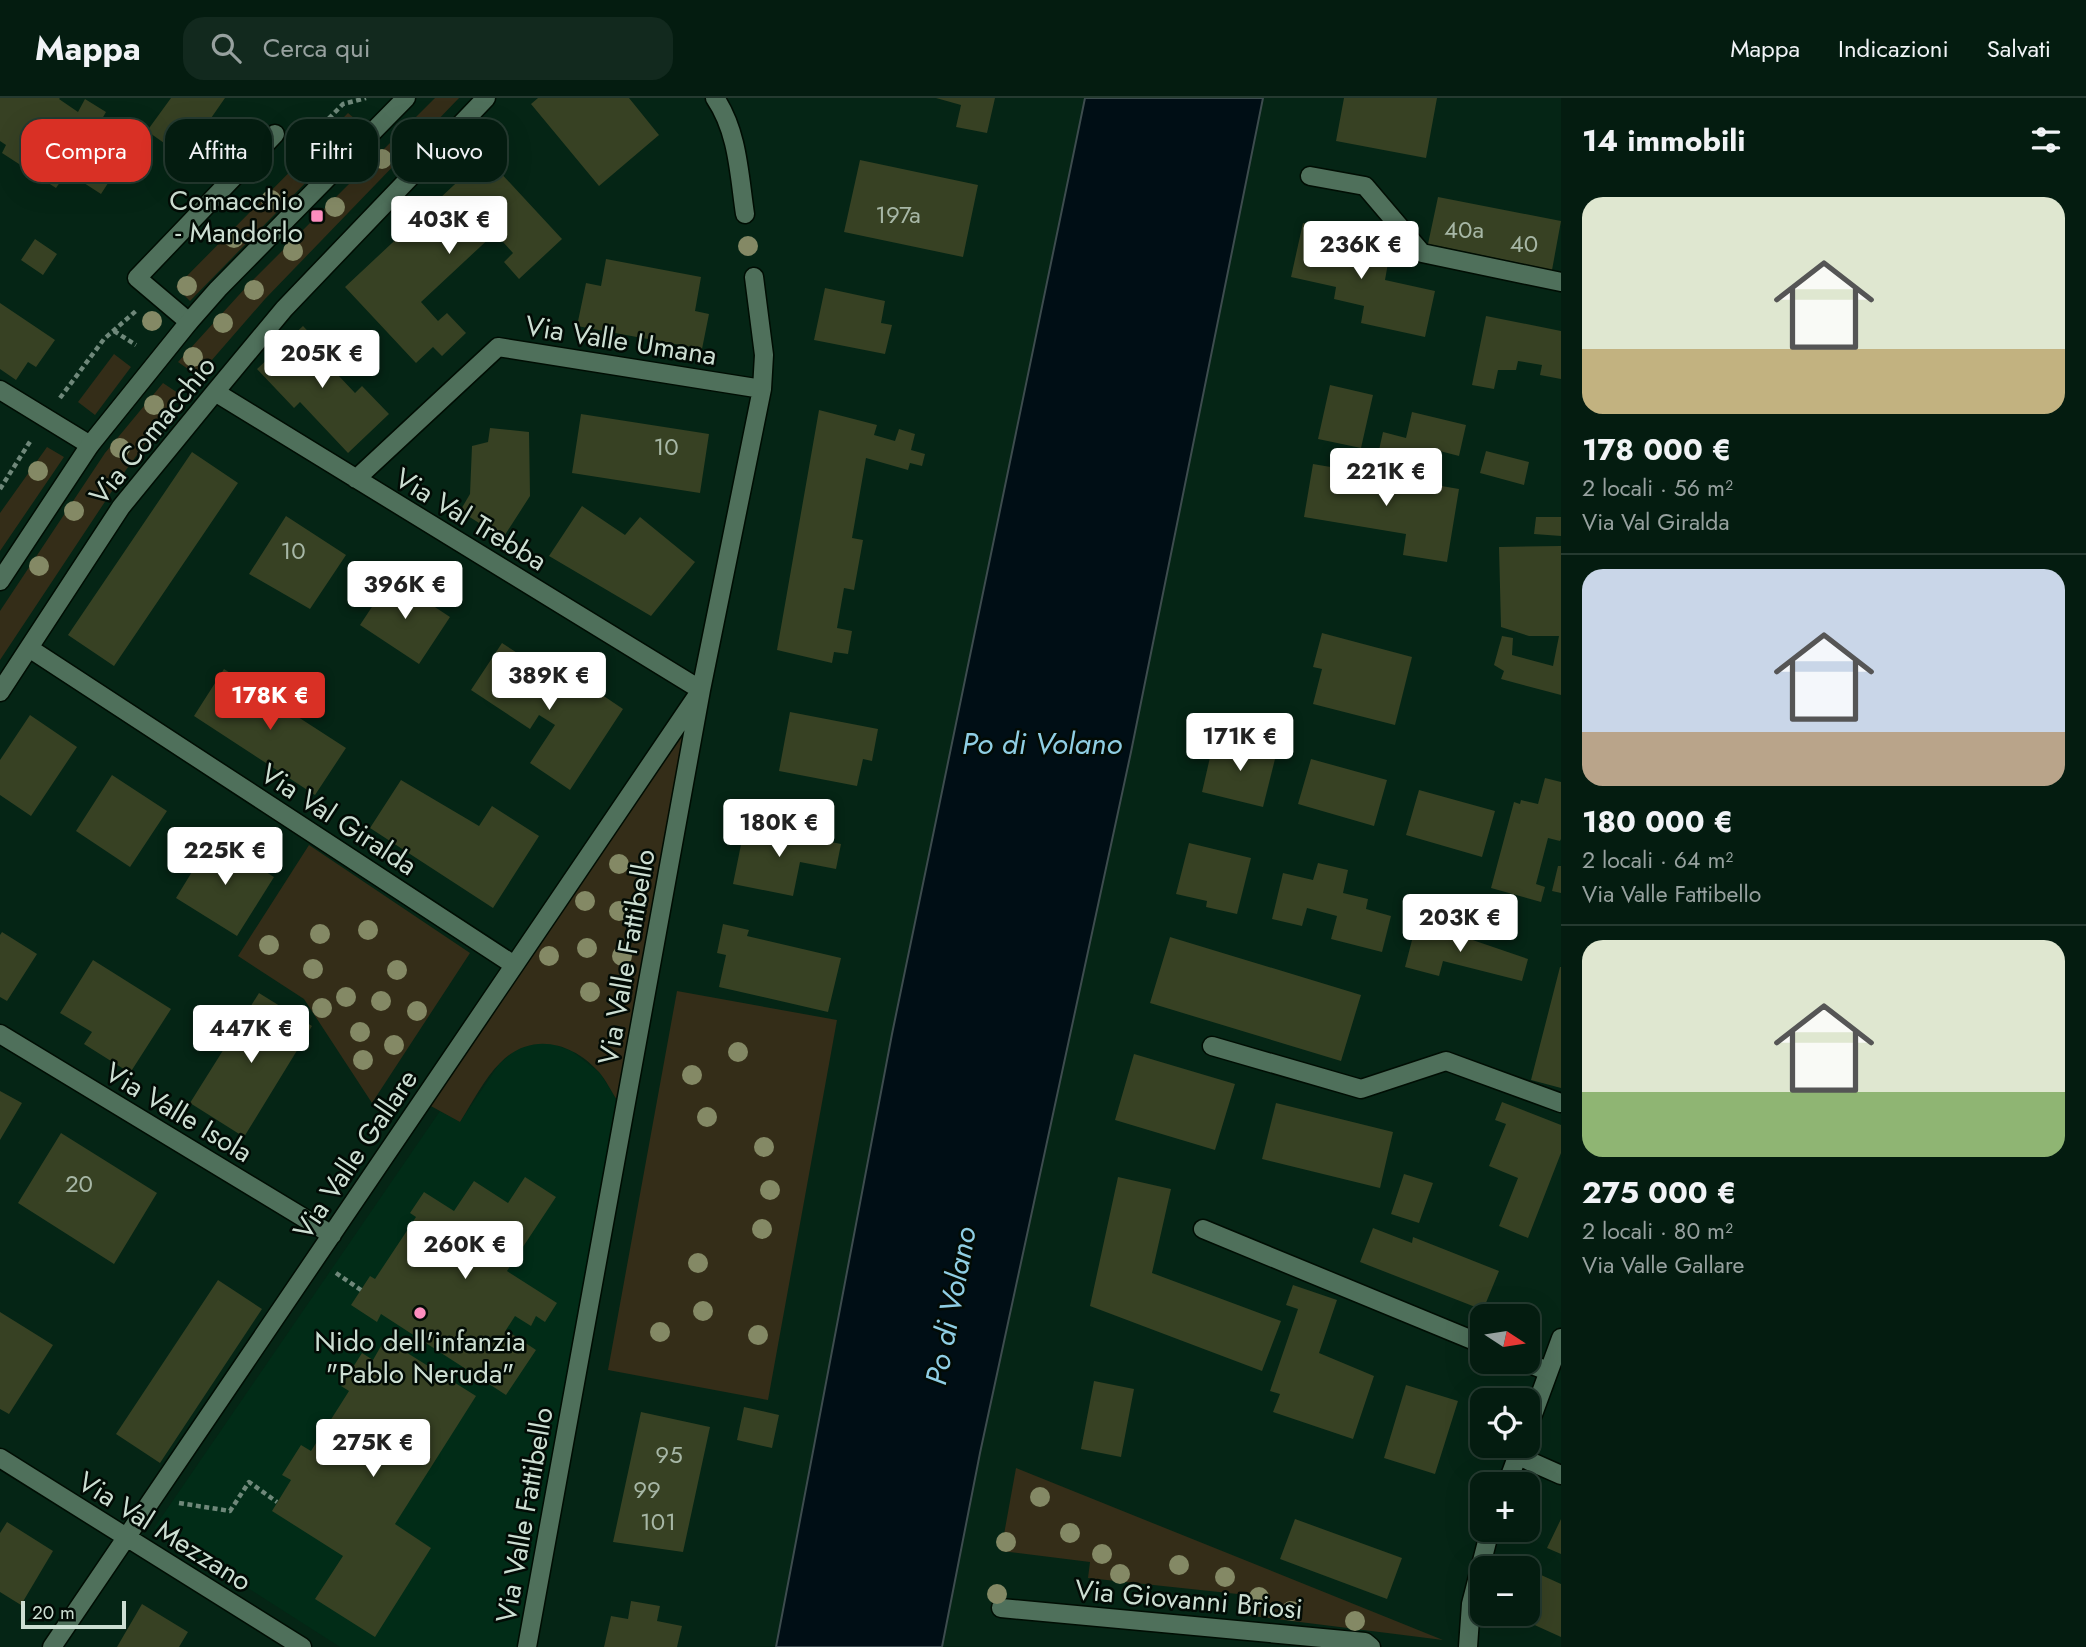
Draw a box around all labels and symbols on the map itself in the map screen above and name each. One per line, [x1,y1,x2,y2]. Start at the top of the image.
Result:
place label: Comacchio - Mandorlo [169,180,303,253]
pin: 403K € [392,197,506,256]
house number: 197a [875,197,921,232]
marker: Comacchio - Mandorlo [309,208,325,224]
house number: 40a [1444,212,1484,247]
pin: 236K € [1304,222,1418,281]
house number: 40 [1510,226,1538,261]
street label: Via Valle Umana [522,305,720,376]
pin: 205K € [265,330,379,390]
street label: Via Comacchio [79,347,225,514]
house number: 10 [653,429,679,464]
pin: 221K € [1329,448,1443,508]
street label: Via Val Trebba [387,458,555,581]
house number: 10 [280,533,306,568]
pin: 396K € [348,561,462,621]
pin: 389K € [492,652,606,712]
pin: 178K € [213,672,327,732]
pin: 171K € [1183,714,1297,773]
water label: Po di Volano [962,722,1122,765]
street label: Via Val Giralda [252,753,425,886]
pin: 180K € [722,800,836,859]
pin: 225K € [168,828,282,887]
street label: Via Valle Fattibello [587,846,666,1068]
pin: 203K € [1403,894,1517,954]
pin: 447K € [194,1006,308,1065]
street label: Via Valle Isola [97,1052,260,1173]
street label: Via Valle Gallare [283,1061,428,1248]
house number: 20 [65,1166,93,1201]
pin: 260K € [408,1222,522,1281]
water label: Po di Volano [914,1223,987,1389]
north arrow [1470,1304,1540,1374]
marker: Nido dell'infanzia "Pablo Neruda" [412,1305,428,1321]
place label: Nido dell'infanzia "Pablo Neruda" [314,1321,526,1394]
street label: Via Valle Fattibello [485,1404,564,1626]
pin: 275K € [316,1420,430,1479]
house number: 95 [655,1437,683,1472]
street label: Via Val Mezzano [70,1461,260,1601]
house number: 99 [633,1472,661,1507]
house number: 101 [640,1504,676,1539]
street label: Via Giovanni Briosi [1073,1569,1305,1630]
scale bar [21,1598,126,1630]

